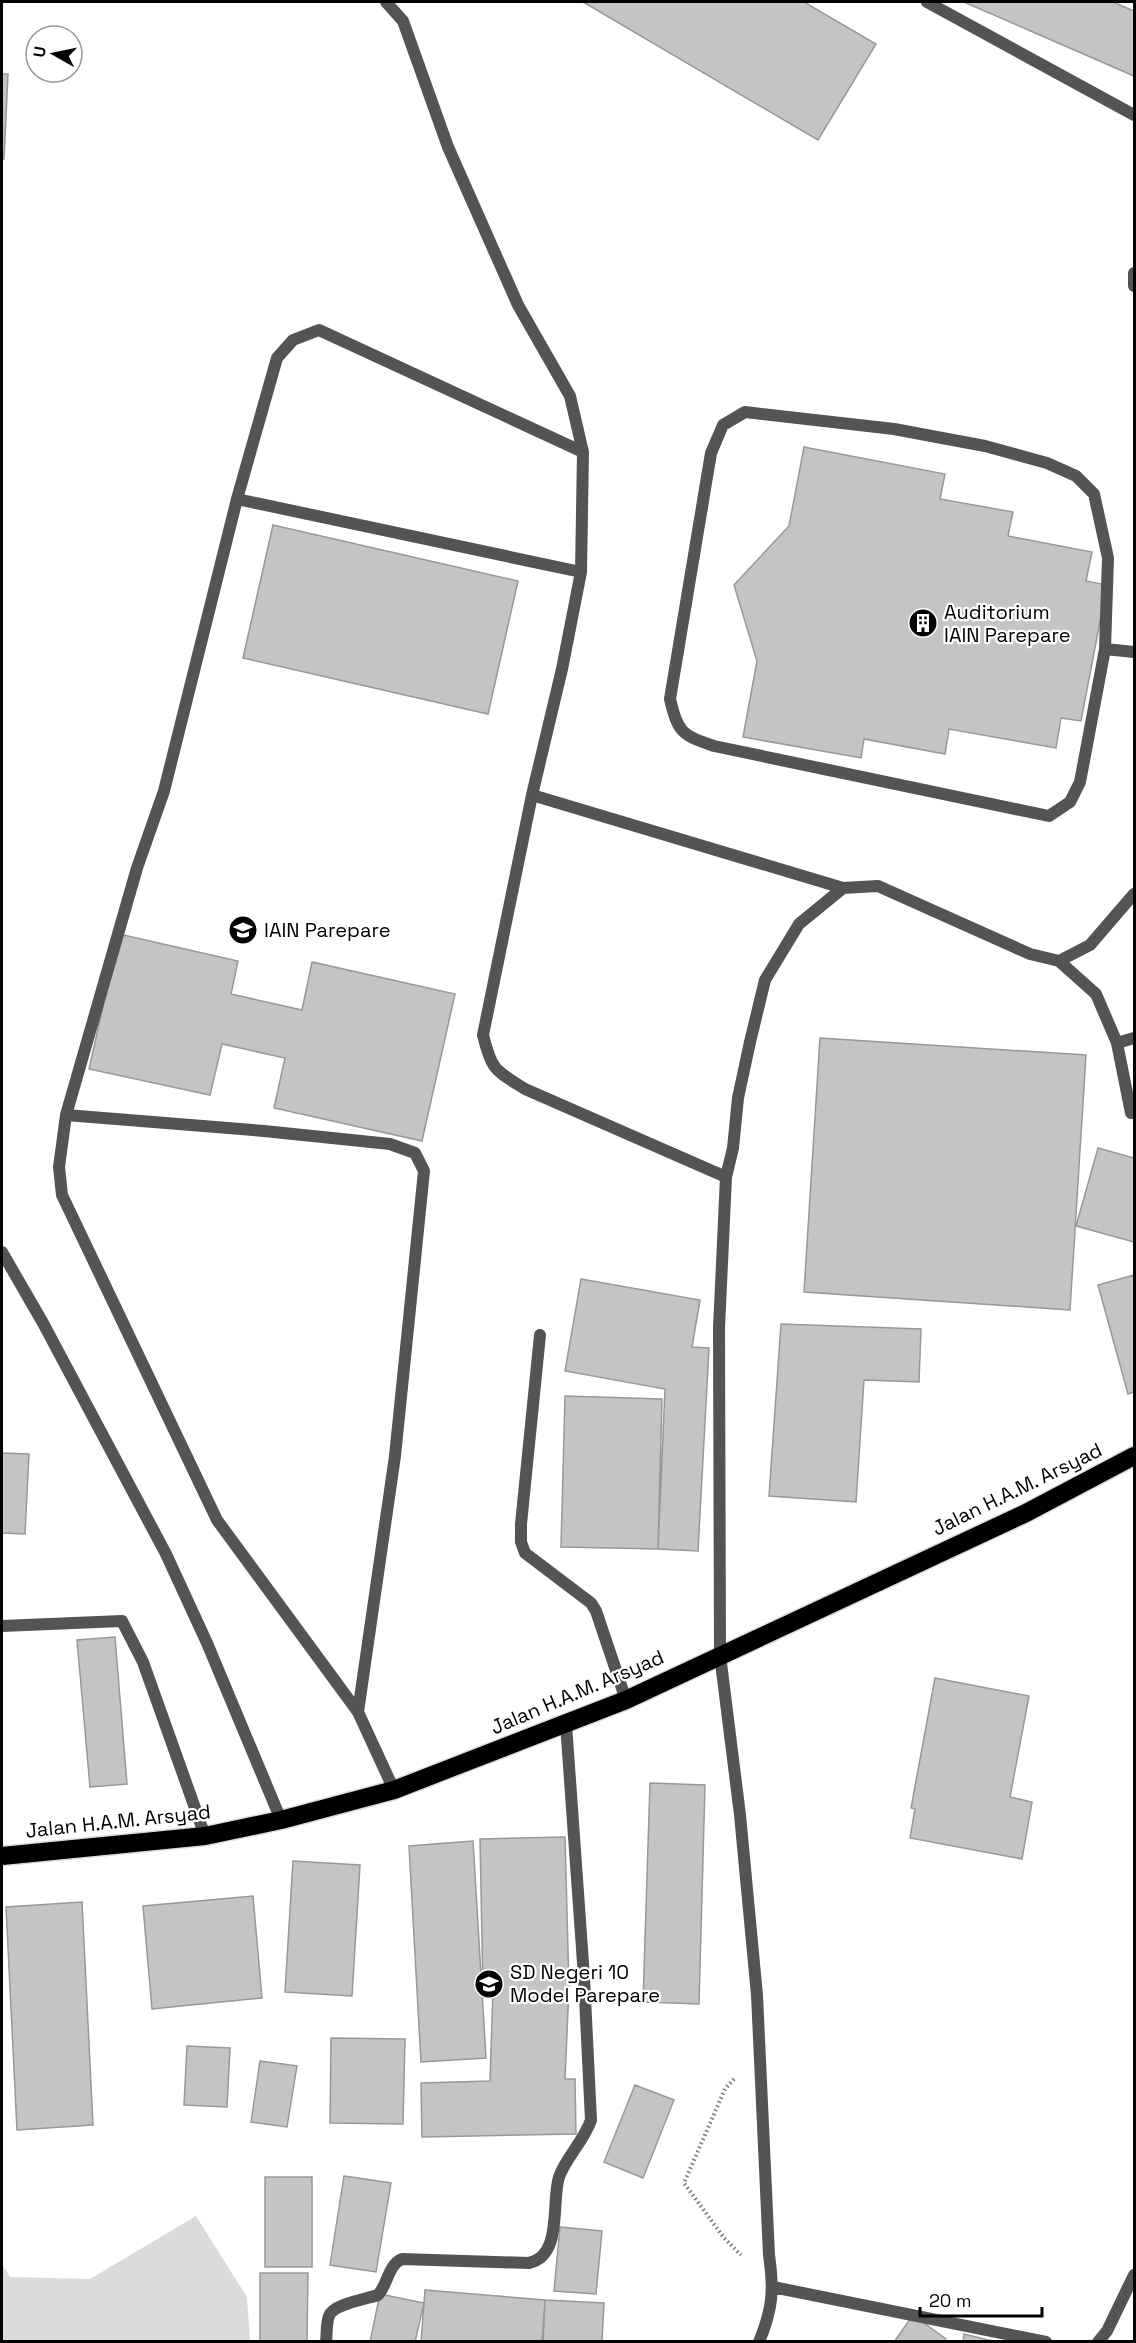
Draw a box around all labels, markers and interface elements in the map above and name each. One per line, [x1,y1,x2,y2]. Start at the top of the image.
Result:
north arrow [24,24,84,84]
text: U [28,45,51,59]
place label: Auditorium IAIN Parepare [944,599,1071,648]
building icon: Auditorium IAIN Parepare [907,607,939,639]
school or university icon: IAIN Parepare [227,914,259,946]
place label: IAIN Parepare [264,917,391,943]
street label: Jalan H.A.M. Arsyad [928,1437,1106,1541]
street label: Jalan H.A.M. Arsyad [486,1644,668,1740]
street label: Jalan H.A.M. Arsyad [24,1798,212,1844]
place label: SD Negeri 10 Model Parepare [510,1959,660,2008]
school or university icon: SD Negeri 10 Model Parepare [473,1968,505,2000]
scale bar [920,2280,1042,2318]
text: 20 m [929,2289,972,2312]

